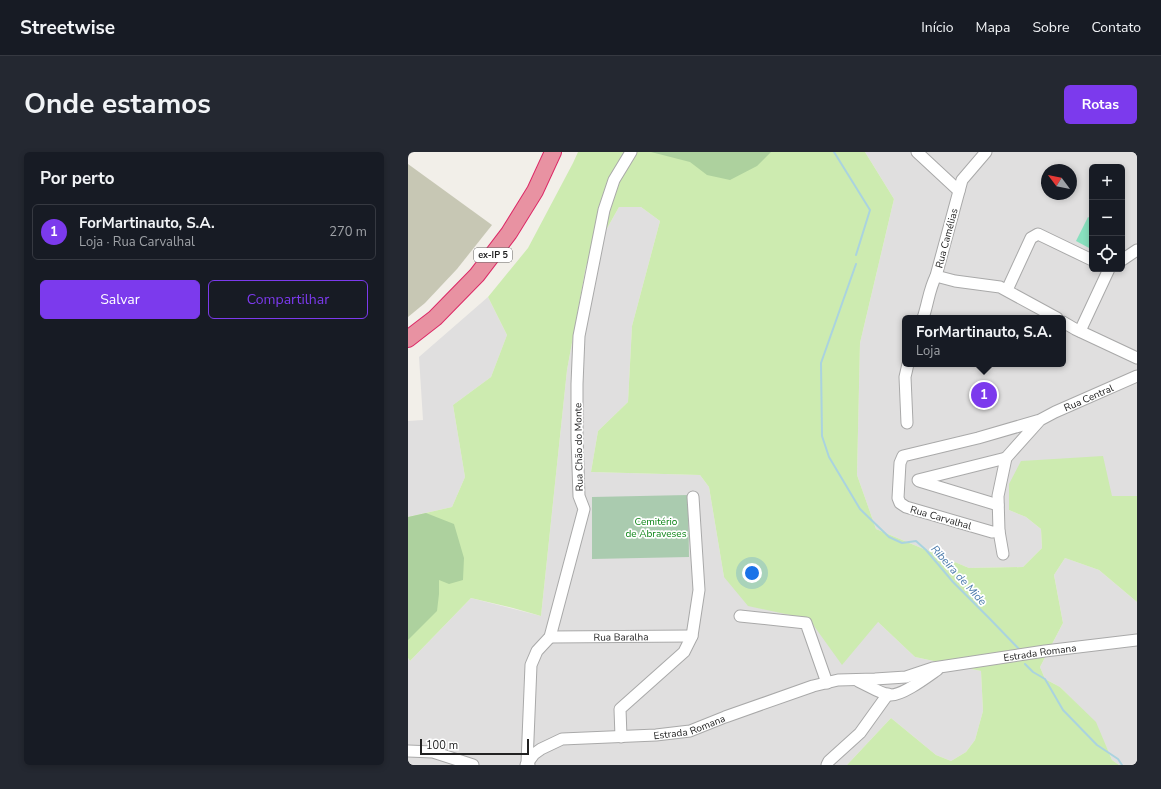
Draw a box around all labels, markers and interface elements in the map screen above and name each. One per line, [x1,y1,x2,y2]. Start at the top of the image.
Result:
text: Streetwise [20,15,115,41]
text: Início [921,18,953,37]
text: Mapa [975,18,1010,37]
text: Sobre [1032,18,1069,37]
text: Contato [1091,18,1141,37]
text: Onde estamos [24,85,211,123]
button: Rotas [1064,85,1137,124]
north arrow [1041,164,1077,200]
map controls [1089,164,1125,272]
button: + [1089,164,1125,200]
text: Por perto [40,167,115,190]
button: − [1089,200,1125,236]
street label: Rua Camélias [932,207,962,270]
text: ForMartinauto, S.A. [79,213,215,233]
text: 1 [50,223,58,241]
text: 270 m [329,223,367,241]
text: Loja · Rua Carvalhal [79,233,195,251]
button: locate [1089,236,1125,272]
road number: ex-IP 5 [474,248,512,262]
button: Salvar [40,280,200,319]
button: Compartilhar [208,280,368,319]
popup [902,315,1066,367]
text: ForMartinauto, S.A. [916,322,1052,342]
text: Loja [916,342,940,360]
pin: 1 [971,380,997,410]
street label: Rua Central [1062,381,1116,415]
street label: Rua Chão do Monte [571,403,587,491]
street label: Rua Carvalhal [908,503,973,533]
park label: Cemitério de Abraveses [626,515,687,541]
water label: Ribeira de Mide [927,542,990,609]
your location [742,563,762,583]
street label: Rua Baralha [593,630,649,645]
street label: Estrada Romana [1002,641,1077,665]
street label: Estrada Romana [653,712,727,743]
scale bar [420,737,529,756]
text: 100 m [426,738,458,753]

